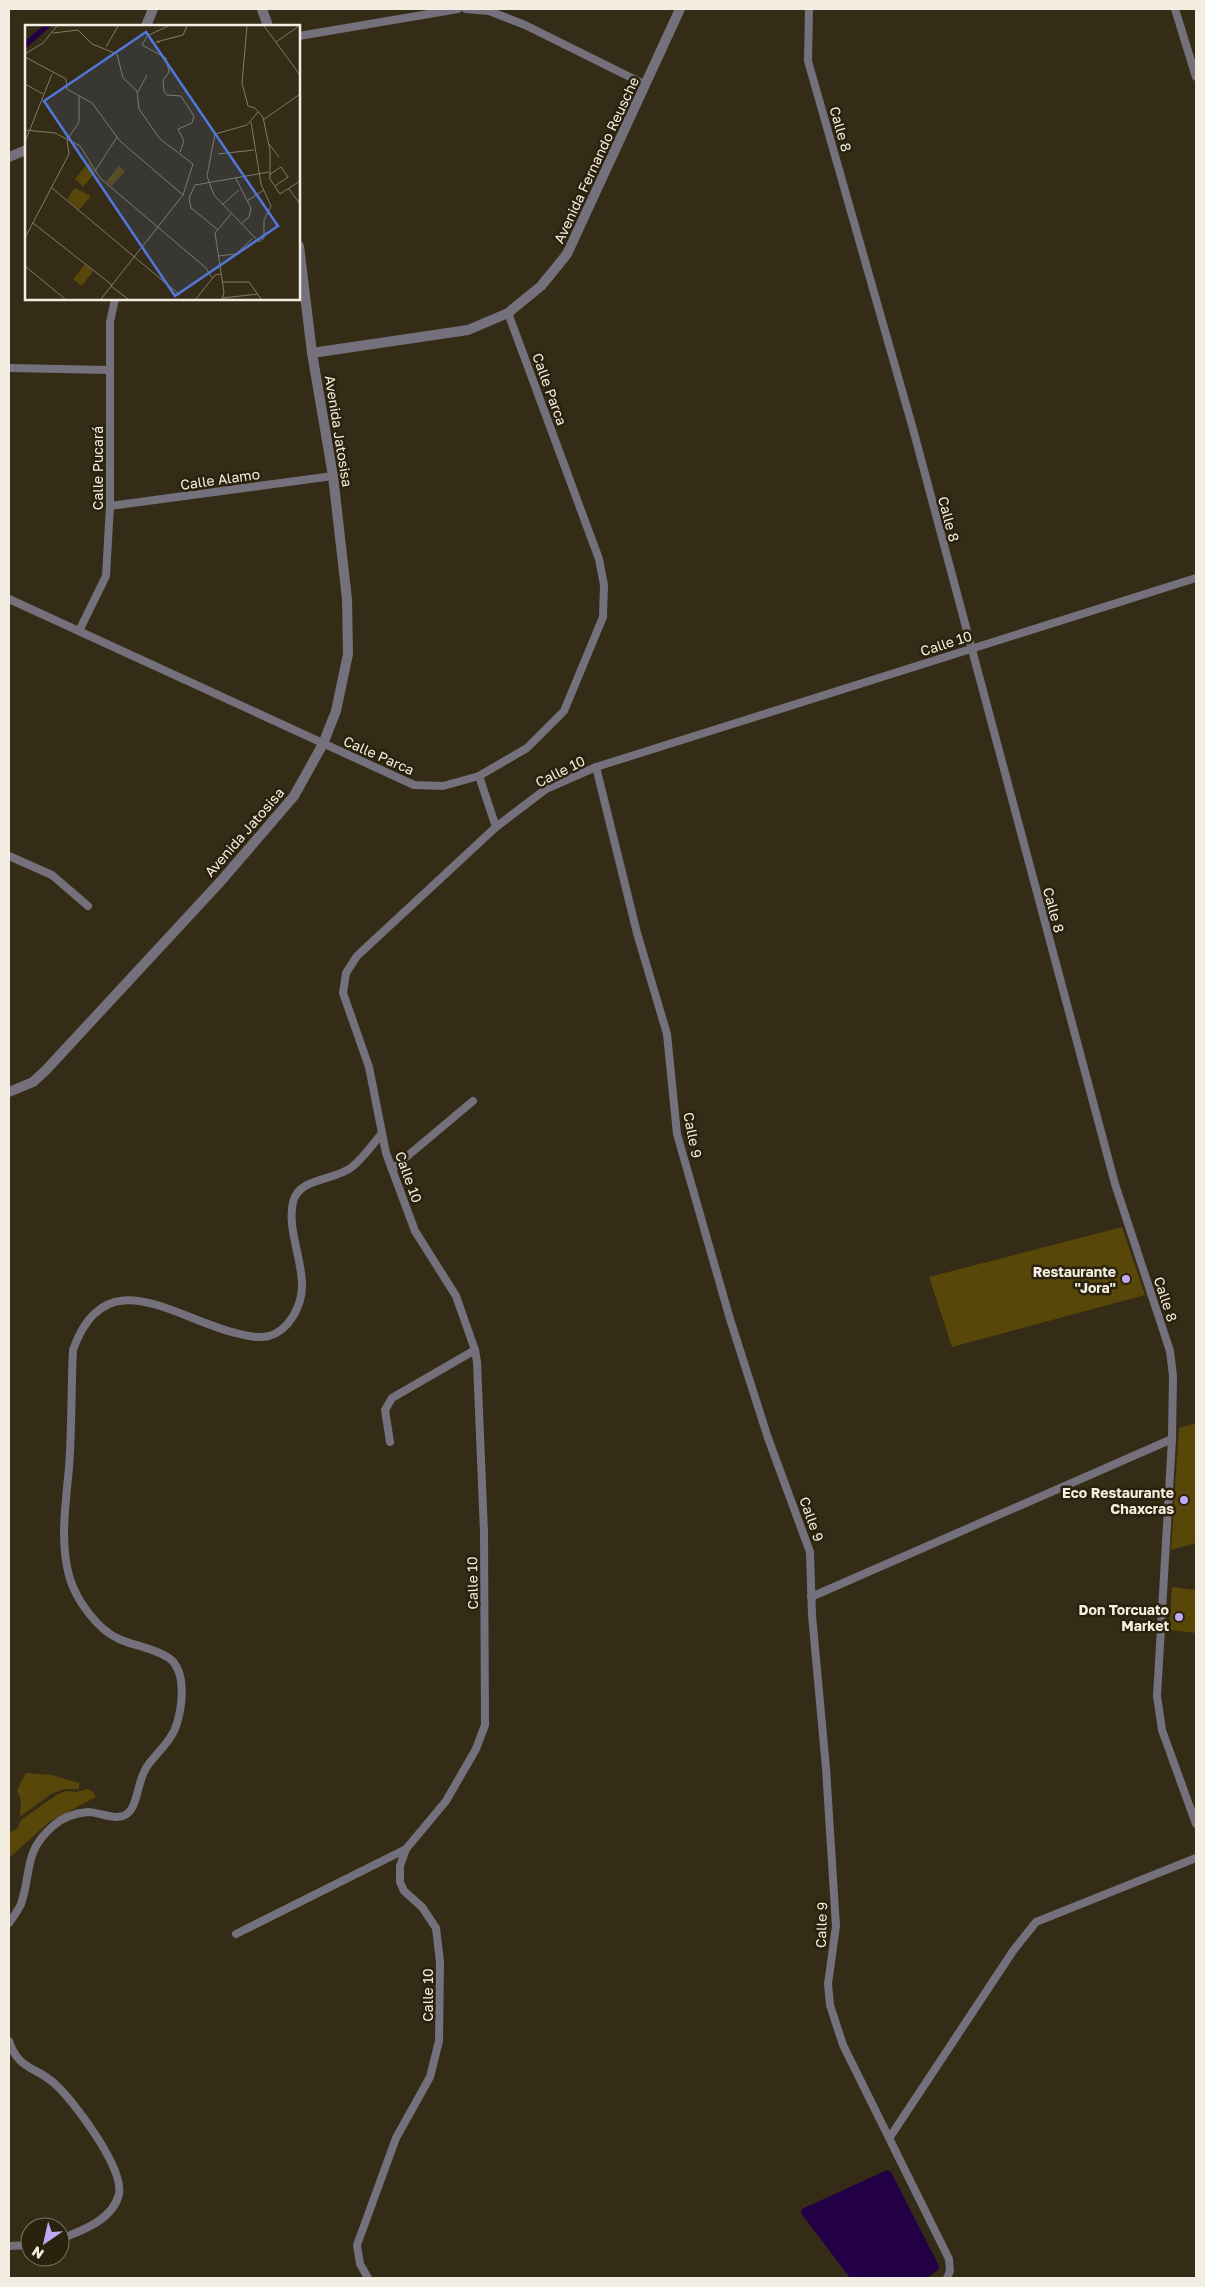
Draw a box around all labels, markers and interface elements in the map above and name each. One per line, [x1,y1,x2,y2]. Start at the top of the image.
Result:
inset map [25,25,300,300]
street label: Avenida Fernando Reusche [550,74,642,246]
street label: Calle 8 [826,104,856,154]
street label: Calle Parca [529,351,571,427]
street label: Avenida Jatosisa [322,374,356,488]
street label: Calle Pucará [89,426,106,510]
street label: Calle Alamo [179,465,261,493]
street label: Calle 8 [935,494,963,544]
street label: Calle 10 [918,627,974,659]
street label: Calle Parca [341,732,417,778]
street label: Calle 10 [532,752,588,790]
street label: Avenida Jatosisa [201,784,287,880]
street label: Calle 8 [1040,885,1068,935]
street label: Calle 9 [680,1111,706,1159]
street label: Calle 10 [392,1149,426,1205]
place label: Restaurante "Jora" [1033,1263,1116,1296]
marker: Restaurante "Jora" [1120,1273,1132,1285]
street label: Calle 8 [1151,1274,1181,1324]
place label: Eco Restaurante Chaxcras [1062,1484,1174,1517]
street label: Calle 9 [796,1494,828,1544]
marker: Eco Restaurante Chaxcras [1178,1494,1190,1506]
street label: Calle 10 [463,1556,481,1610]
place label: Don Torcuato Market [1078,1601,1169,1634]
marker: Don Torcuato Market [1173,1611,1185,1623]
street label: Calle 9 [812,1902,830,1948]
street label: Calle 10 [419,1968,436,2022]
north arrow [20,2217,70,2267]
text: N [28,2243,47,2263]

